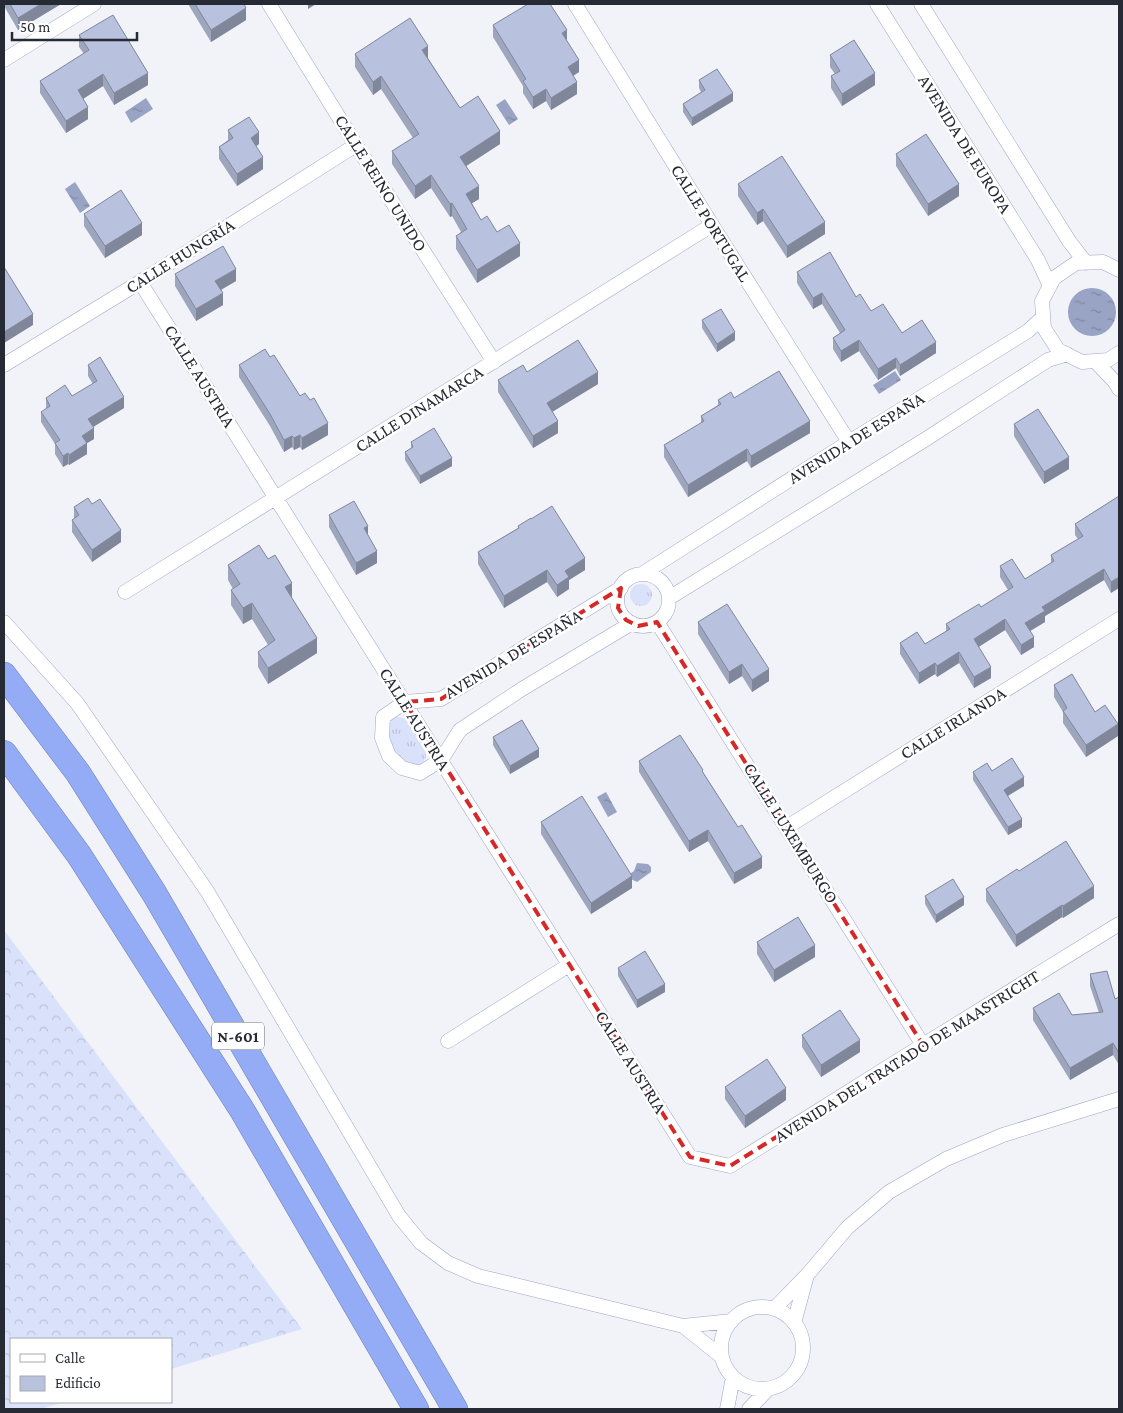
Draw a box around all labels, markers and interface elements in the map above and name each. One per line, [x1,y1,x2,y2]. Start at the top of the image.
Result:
scale bar [12,10,138,42]
text: 50 m [20,19,50,35]
street label: AVENIDA DE EUROPA [914,71,1016,218]
street label: CALLE REINO UNIDO [331,111,431,255]
street label: CALLE PORTUGAL [667,161,755,285]
street label: CALLE HUNGRÍA [122,214,239,297]
street label: CALLE AUSTRIA [160,321,240,432]
street label: CALLE DINAMARCA [351,361,487,456]
street label: AVENIDA DE ESPAÑA [784,388,928,488]
street label: AVENIDA DE ESPAÑA [441,605,586,703]
street label: CALLE AUSTRIA [375,664,455,775]
street label: CALLE IRLANDA [897,682,1010,763]
street label: CALLE LUXEMBURGO [740,759,842,907]
street label: AVENIDA DEL TRATADO DE MAASTRICHT [771,966,1043,1146]
street label: CALLE AUSTRIA [591,1007,671,1118]
road number: N-601 [212,1022,264,1050]
legend [10,1338,172,1403]
text: Calle [55,1350,86,1366]
text: Edificio [55,1375,101,1391]

